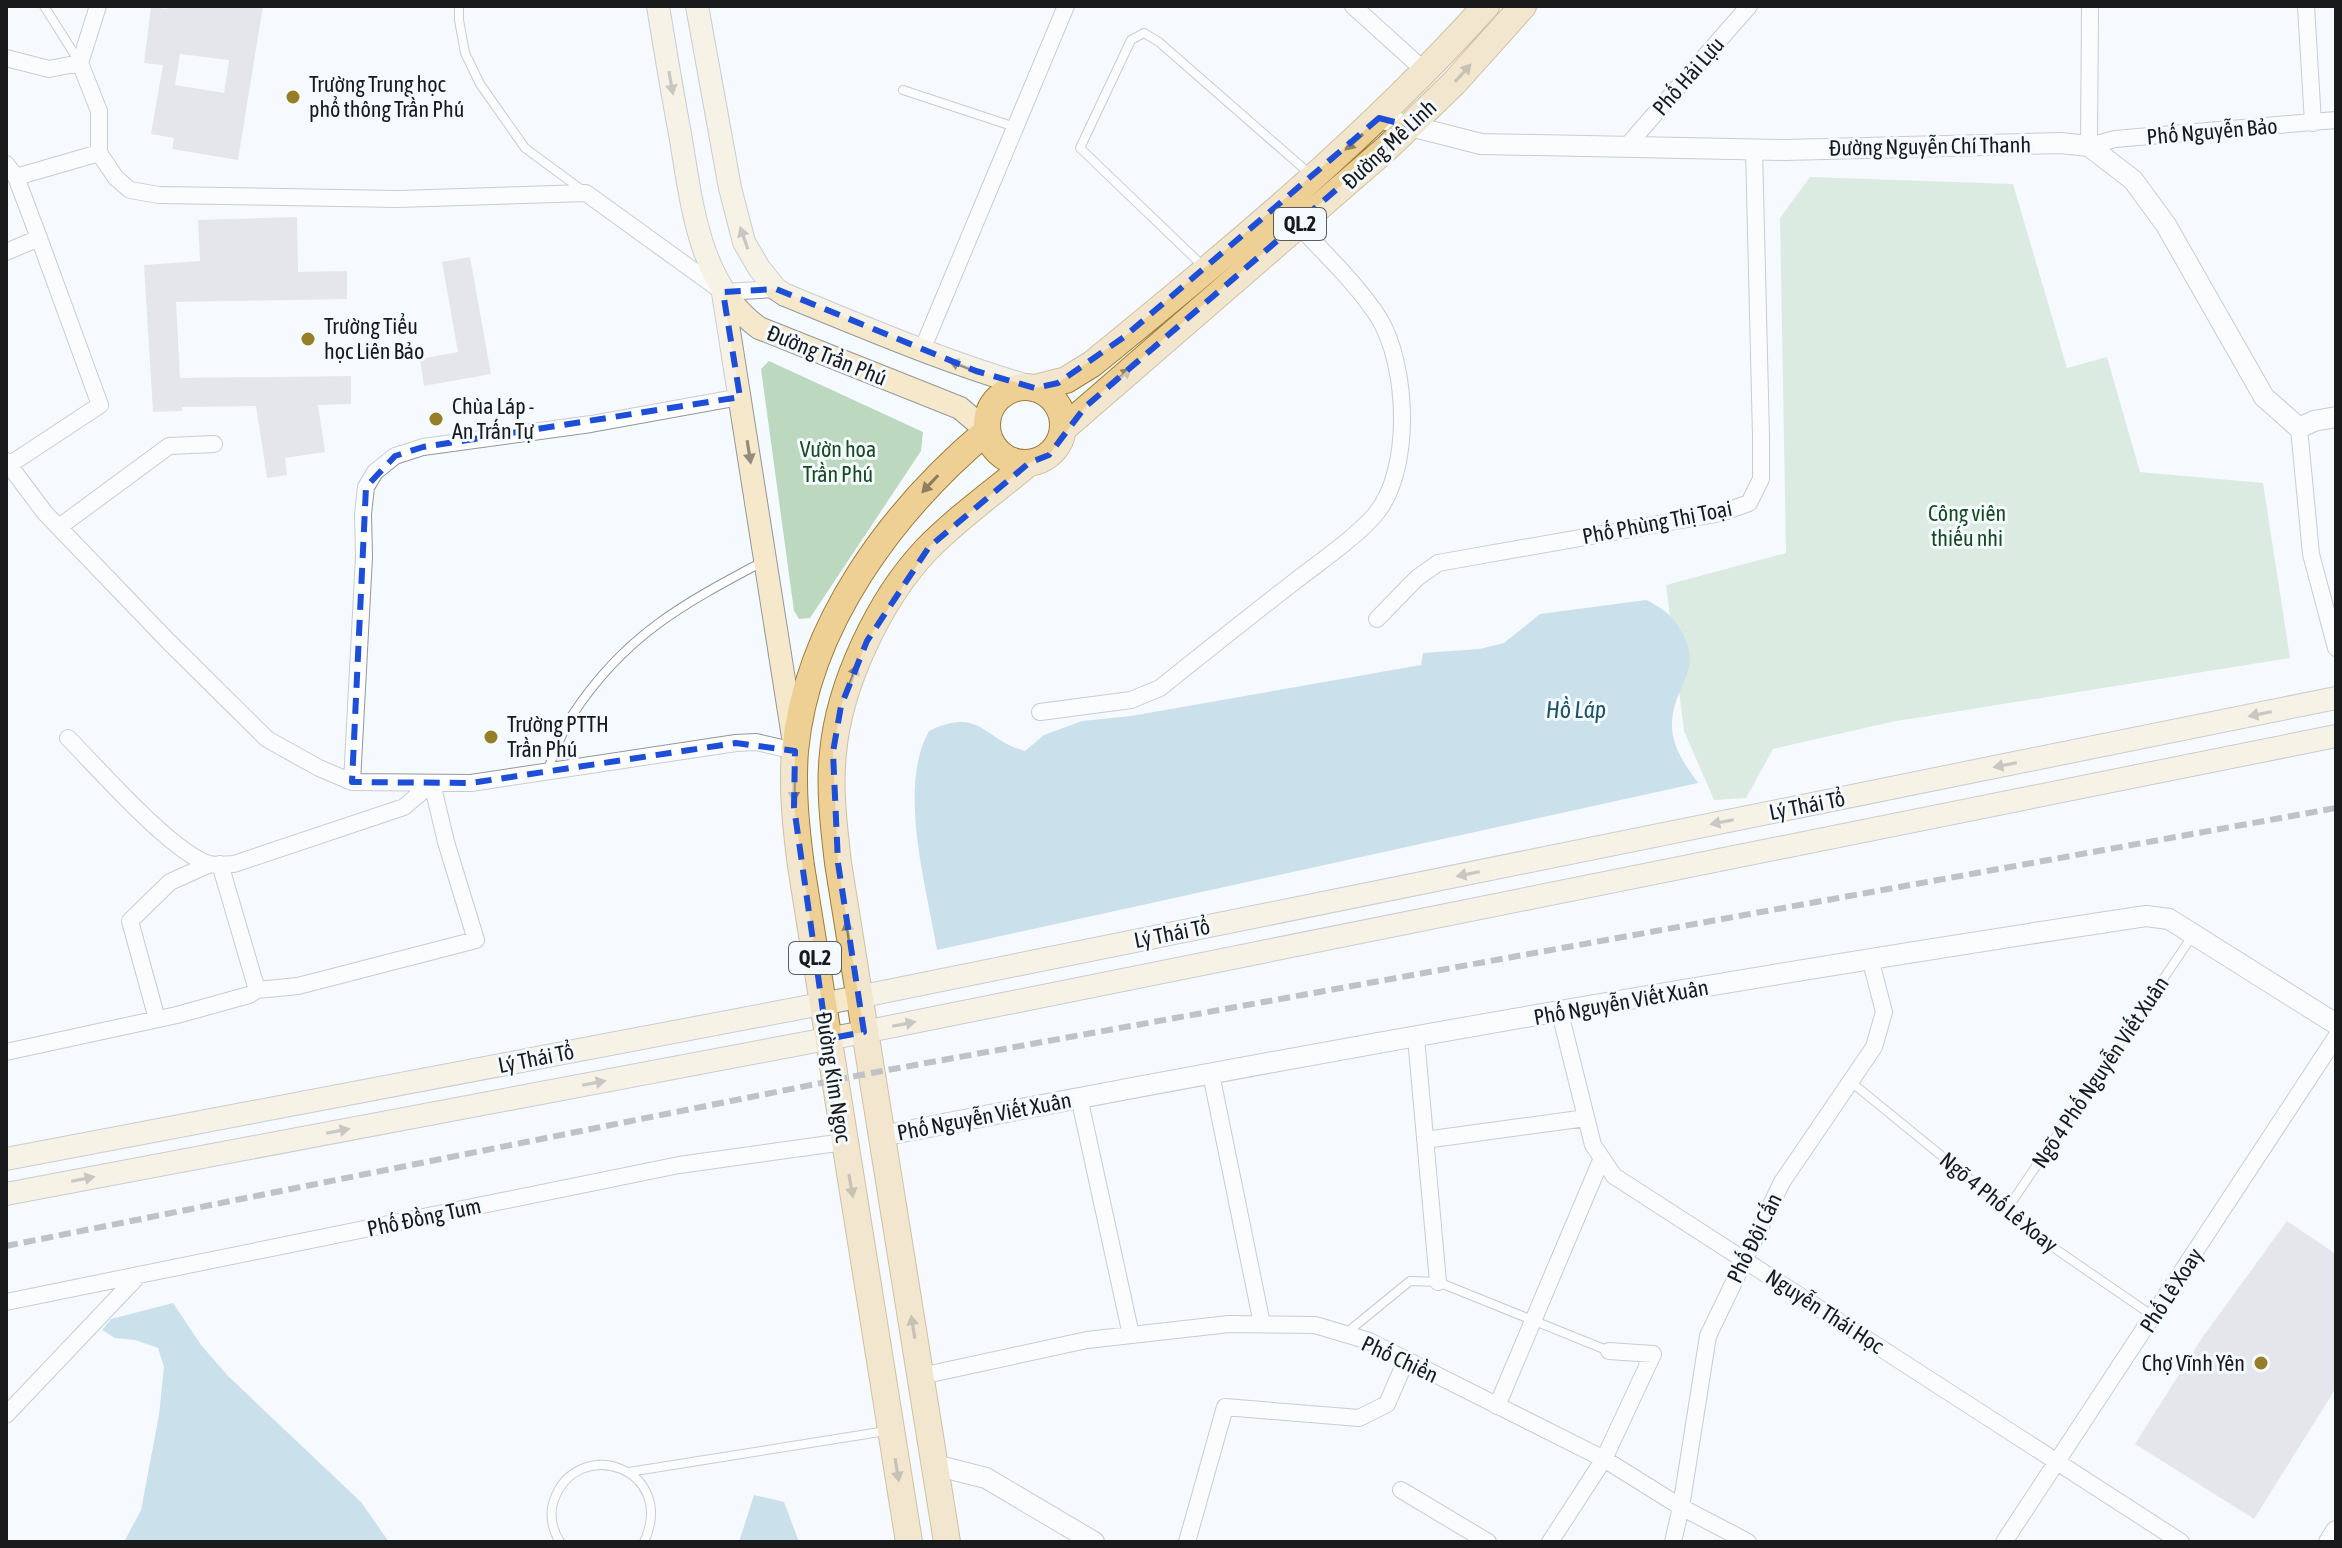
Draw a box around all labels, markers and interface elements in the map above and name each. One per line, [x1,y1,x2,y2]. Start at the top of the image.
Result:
street label: Phố Hải Lựu [1647,31,1729,121]
one-way arrow [1453,64,1471,83]
place label: Trường Trung học phổ thông Trần Phú [309,71,464,122]
one-way arrow [665,71,678,96]
marker: Trường Trung học phổ thông Trần Phú [284,88,302,106]
street label: Đường Mê Linh [1337,94,1441,194]
street label: Phố Nguyễn Bảo [2145,112,2279,150]
street label: Đường Nguyễn Chí Thanh [1829,131,2031,161]
one-way arrow [1344,133,1364,150]
road number: QL.2 [1274,208,1326,240]
one-way arrow [737,226,750,250]
place label: Trường Tiểu học Liên Bảo [324,313,424,364]
street label: Đường Trần Phú [763,319,891,391]
marker: Trường Tiểu học Liên Bảo [299,330,317,348]
one-way arrow [948,358,972,371]
one-way arrow [1112,368,1132,385]
place label: Chùa Láp - An Trấn Tự [452,393,534,444]
marker: Chùa Láp - An Trấn Tự [427,410,445,428]
park label: Vườn hoa Trần Phú [800,436,876,487]
one-way arrow [743,439,756,464]
one-way arrow [922,474,940,493]
street label: Phố Phùng Thị Toại [1580,495,1734,549]
park label: Công viên thiếu nhi [1928,500,2006,551]
one-way arrow [846,664,859,688]
water label: Hồ Láp [1546,696,1606,723]
one-way arrow [2247,708,2272,721]
place label: Trường PTTH Trần Phú [507,711,609,762]
marker: Trường PTTH Trần Phú [482,728,500,746]
one-way arrow [1992,759,2017,772]
one-way arrow [788,778,801,803]
street label: Lý Thái Tổ [1767,785,1847,825]
one-way arrow [1710,817,1735,829]
one-way arrow [1455,868,1480,881]
street label: Lý Thái Tổ [1132,913,1212,953]
one-way arrow [841,919,854,944]
road number: QL.2 [789,942,841,974]
street label: Ngõ 4 Phố Nguyễn Viết Xuân [2026,971,2174,1173]
street label: Phố Nguyễn Viết Xuân [1532,974,1710,1030]
street label: Đường Kim Ngọc [811,1010,857,1145]
one-way arrow [892,1017,917,1030]
street label: Lý Thái Tổ [496,1038,576,1078]
one-way arrow [581,1077,606,1089]
street label: Phố Nguyễn Viết Xuân [895,1086,1073,1146]
one-way arrow [326,1125,351,1137]
street label: Ngõ 4 Phố Lê Xoay [1935,1147,2063,1257]
one-way arrow [70,1173,95,1185]
one-way arrow [846,1174,858,1199]
street label: Phố Đội Cấn [1721,1189,1787,1287]
street label: Phố Đồng Tum [365,1192,483,1242]
street label: Phố Lê Xoay [2134,1243,2208,1337]
street label: Nguyễn Thái Học [1761,1263,1889,1359]
one-way arrow [906,1314,918,1339]
street label: Phố Chiền [1358,1330,1442,1388]
place label: Chợ Vĩnh Yên [2142,1350,2245,1376]
marker: Chợ Vĩnh Yên [2252,1354,2270,1372]
one-way arrow [892,1458,904,1483]

